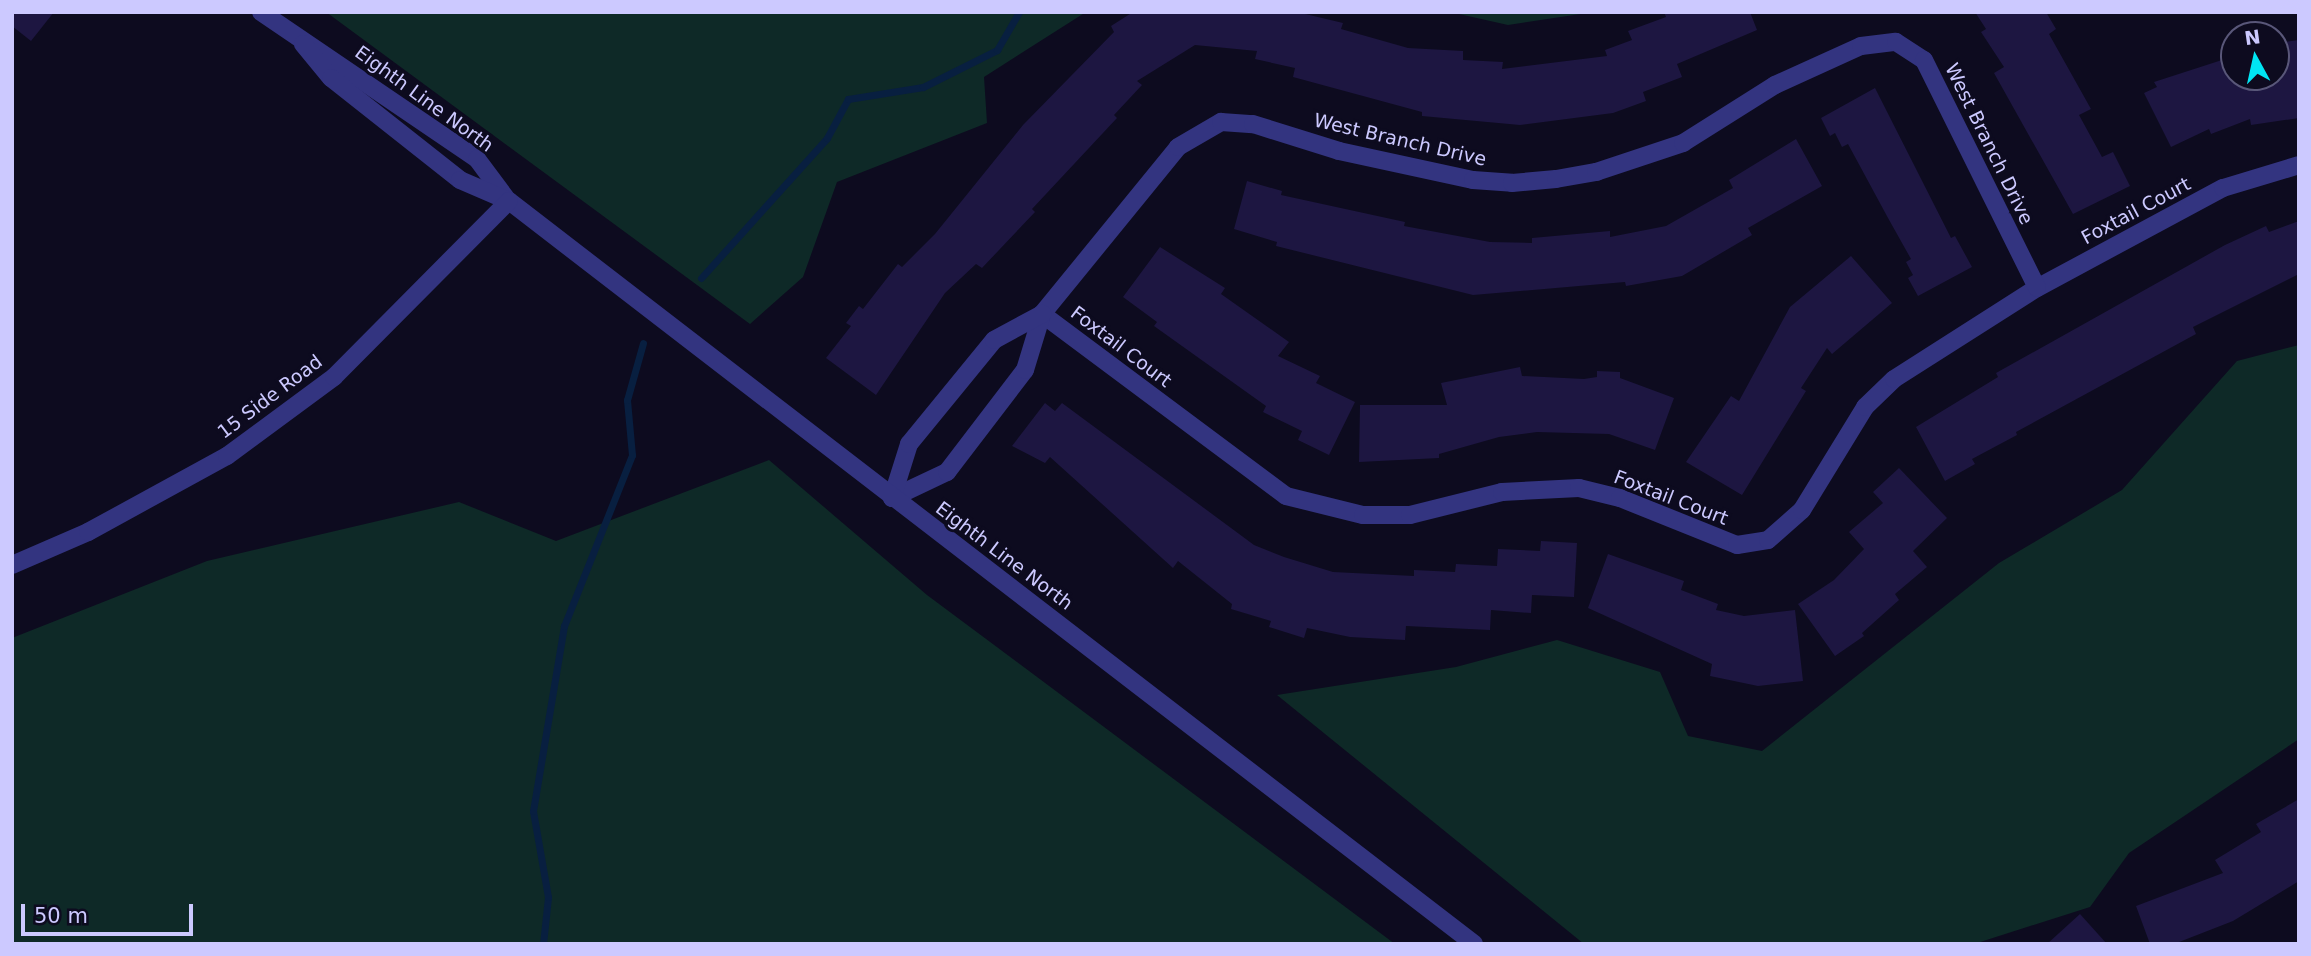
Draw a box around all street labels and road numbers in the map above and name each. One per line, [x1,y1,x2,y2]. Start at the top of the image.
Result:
street label: Eighth Line North [350,41,498,157]
street label: West Branch Drive [1940,60,2038,228]
street label: West Branch Drive [1311,109,1489,171]
street label: Foxtail Court [2077,173,2195,249]
street label: Foxtail Court [1066,302,1176,392]
street label: 15 Side Road [213,350,327,444]
street label: Foxtail Court [1611,466,1731,530]
street label: Eighth Line North [931,497,1077,615]

